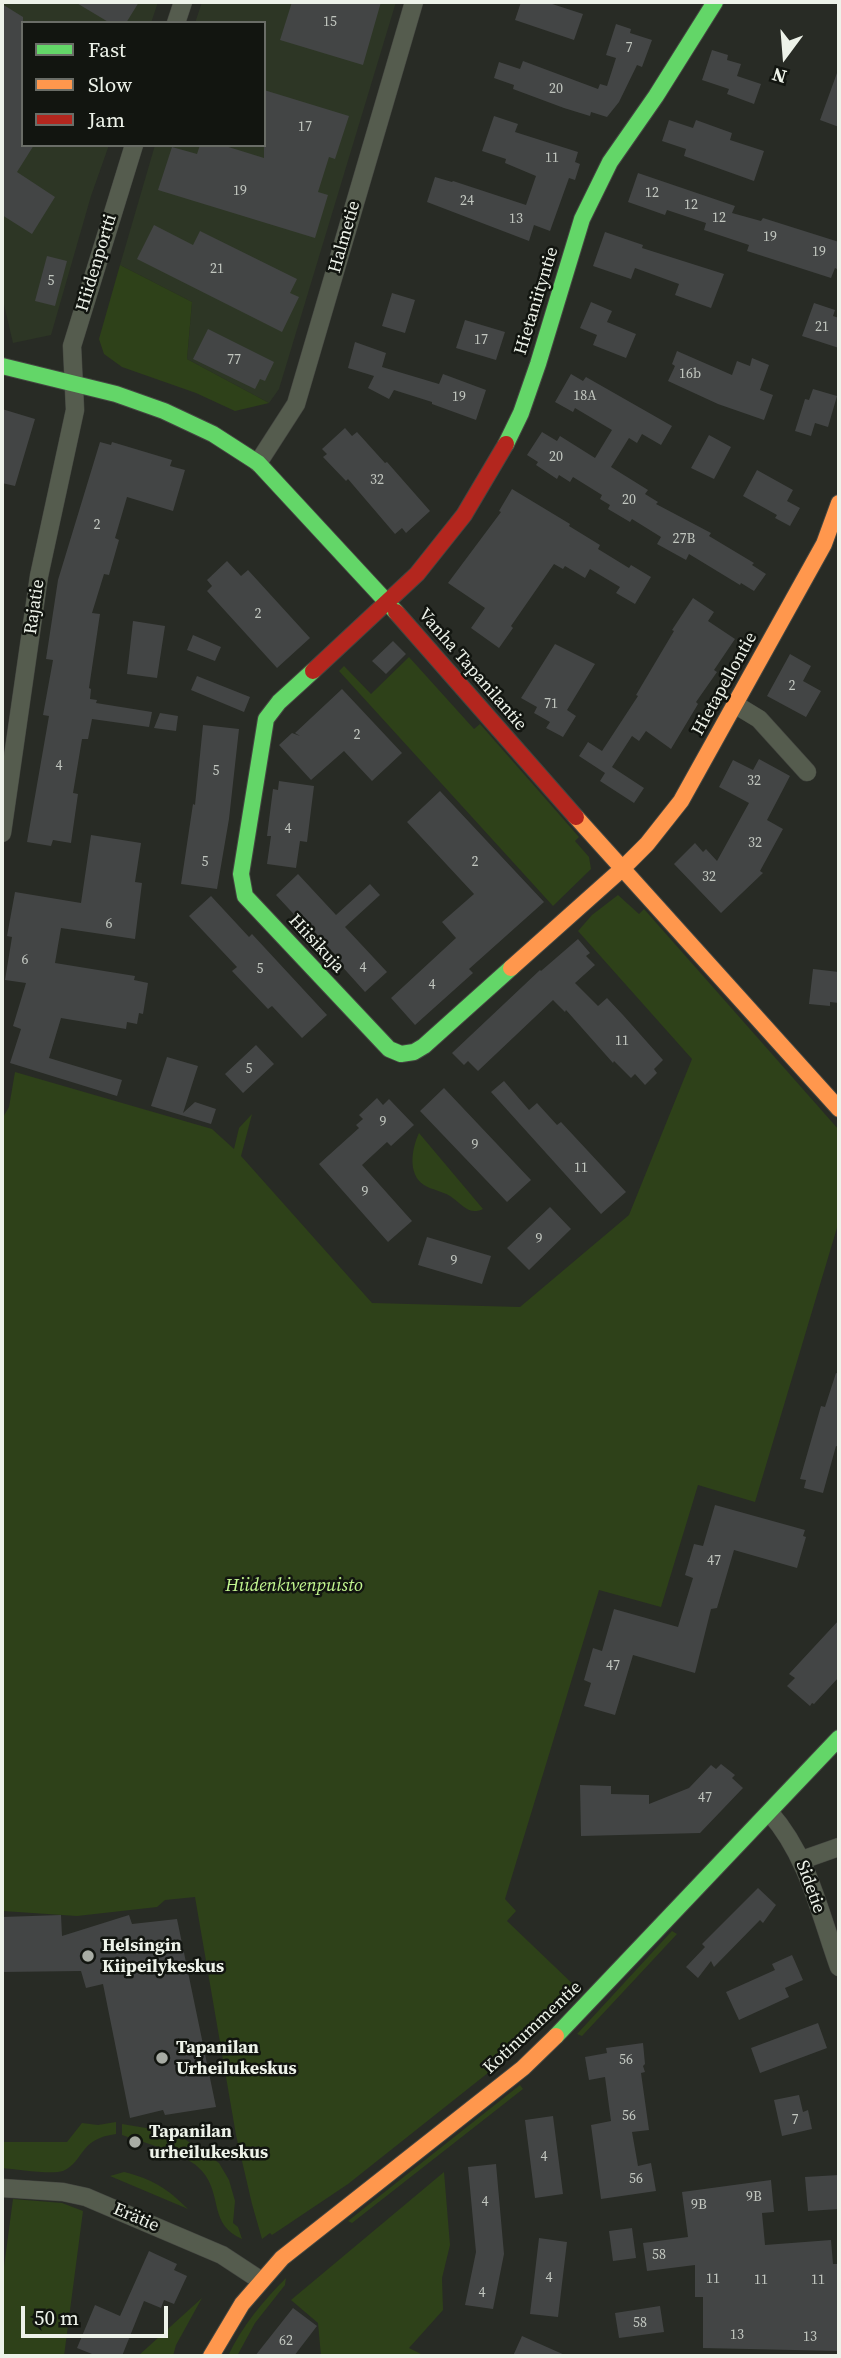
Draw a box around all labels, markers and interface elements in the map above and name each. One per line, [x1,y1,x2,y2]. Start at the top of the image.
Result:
house number: 15 [323,14,337,30]
legend [21,21,266,147]
north arrow [750,21,820,91]
text: Fast [88,35,126,64]
house number: 7 [626,40,632,56]
text: N [769,62,789,91]
text: Slow [88,70,132,99]
house number: 20 [549,81,563,97]
text: Jam [88,105,125,134]
house number: 17 [298,119,312,135]
house number: 11 [545,150,559,166]
house number: 19 [233,183,247,199]
house number: 12 [645,185,659,201]
house number: 24 [460,193,474,209]
house number: 12 [684,197,698,213]
street label: Halmetie [324,198,366,276]
house number: 12 [712,210,726,226]
house number: 13 [509,211,523,227]
street label: Hiidenportti [72,212,122,314]
house number: 19 [763,229,777,245]
street label: Hietaniityntie [510,244,564,358]
house number: 19 [812,244,826,260]
house number: 21 [210,261,224,277]
house number: 5 [48,273,54,289]
house number: 21 [815,319,829,335]
house number: 17 [474,332,488,348]
house number: 77 [227,352,241,368]
house number: 16b [679,366,701,382]
house number: 18A [573,388,597,404]
house number: 19 [452,389,466,405]
house number: 20 [549,449,563,465]
house number: 32 [370,472,384,488]
house number: 20 [622,492,636,508]
house number: 2 [94,517,100,533]
house number: 27B [673,531,695,547]
street label: Rajatie [20,578,50,636]
street label: Vanha Tapanilantie [413,604,531,736]
house number: 2 [255,606,261,622]
street label: Hietapellontie [688,629,762,739]
house number: 2 [789,678,795,694]
house number: 71 [544,696,558,712]
house number: 2 [354,727,360,743]
house number: 4 [56,758,62,774]
house number: 5 [213,763,219,779]
house number: 32 [747,773,761,789]
house number: 4 [285,821,291,837]
house number: 32 [748,835,762,851]
house number: 5 [202,854,208,870]
house number: 2 [472,854,478,870]
house number: 32 [702,869,716,885]
street label: Hiisikuja [283,910,349,978]
house number: 6 [106,916,112,932]
house number: 6 [22,952,28,968]
house number: 4 [360,960,366,976]
house number: 5 [257,961,263,977]
house number: 4 [429,977,435,993]
house number: 11 [615,1033,629,1049]
house number: 5 [246,1061,252,1077]
house number: 9 [380,1114,386,1130]
house number: 9 [472,1137,478,1153]
house number: 11 [574,1160,588,1176]
house number: 9 [362,1184,368,1200]
house number: 9 [536,1231,542,1247]
house number: 9 [451,1253,457,1269]
house number: 47 [707,1553,721,1569]
park label: Hiidenkivenpuisto [225,1575,363,1597]
house number: 47 [606,1658,620,1674]
house number: 47 [698,1790,712,1806]
street label: Sidetie [791,1858,829,1916]
place label: Helsingin Kiipeilykeskus [102,1935,224,1978]
marker: Helsingin Kiipeilykeskus [80,1948,96,1964]
street label: Kotinummentie [479,1977,587,2079]
place label: Tapanilan Urheilukeskus [176,2037,297,2080]
marker: Tapanilan Urheilukeskus [154,2050,170,2066]
house number: 56 [619,2052,633,2068]
house number: 56 [622,2108,636,2124]
house number: 7 [792,2112,798,2128]
place label: Tapanilan urheilukeskus [149,2121,268,2164]
marker: Tapanilan urheilukeskus [127,2134,143,2150]
house number: 4 [541,2149,547,2165]
house number: 56 [629,2171,643,2187]
house number: 9B [746,2189,762,2205]
house number: 4 [482,2194,488,2210]
house number: 9B [691,2197,707,2213]
street label: Erätie [110,2199,162,2237]
house number: 58 [652,2247,666,2263]
house number: 4 [546,2270,552,2286]
house number: 11 [706,2271,720,2287]
house number: 11 [754,2272,768,2288]
house number: 11 [811,2272,825,2288]
house number: 4 [479,2285,485,2301]
scale bar [24,2292,172,2336]
text: 50 m [34,2303,79,2332]
house number: 58 [633,2315,647,2331]
house number: 13 [730,2327,744,2343]
house number: 13 [803,2329,817,2345]
house number: 62 [279,2333,293,2349]

